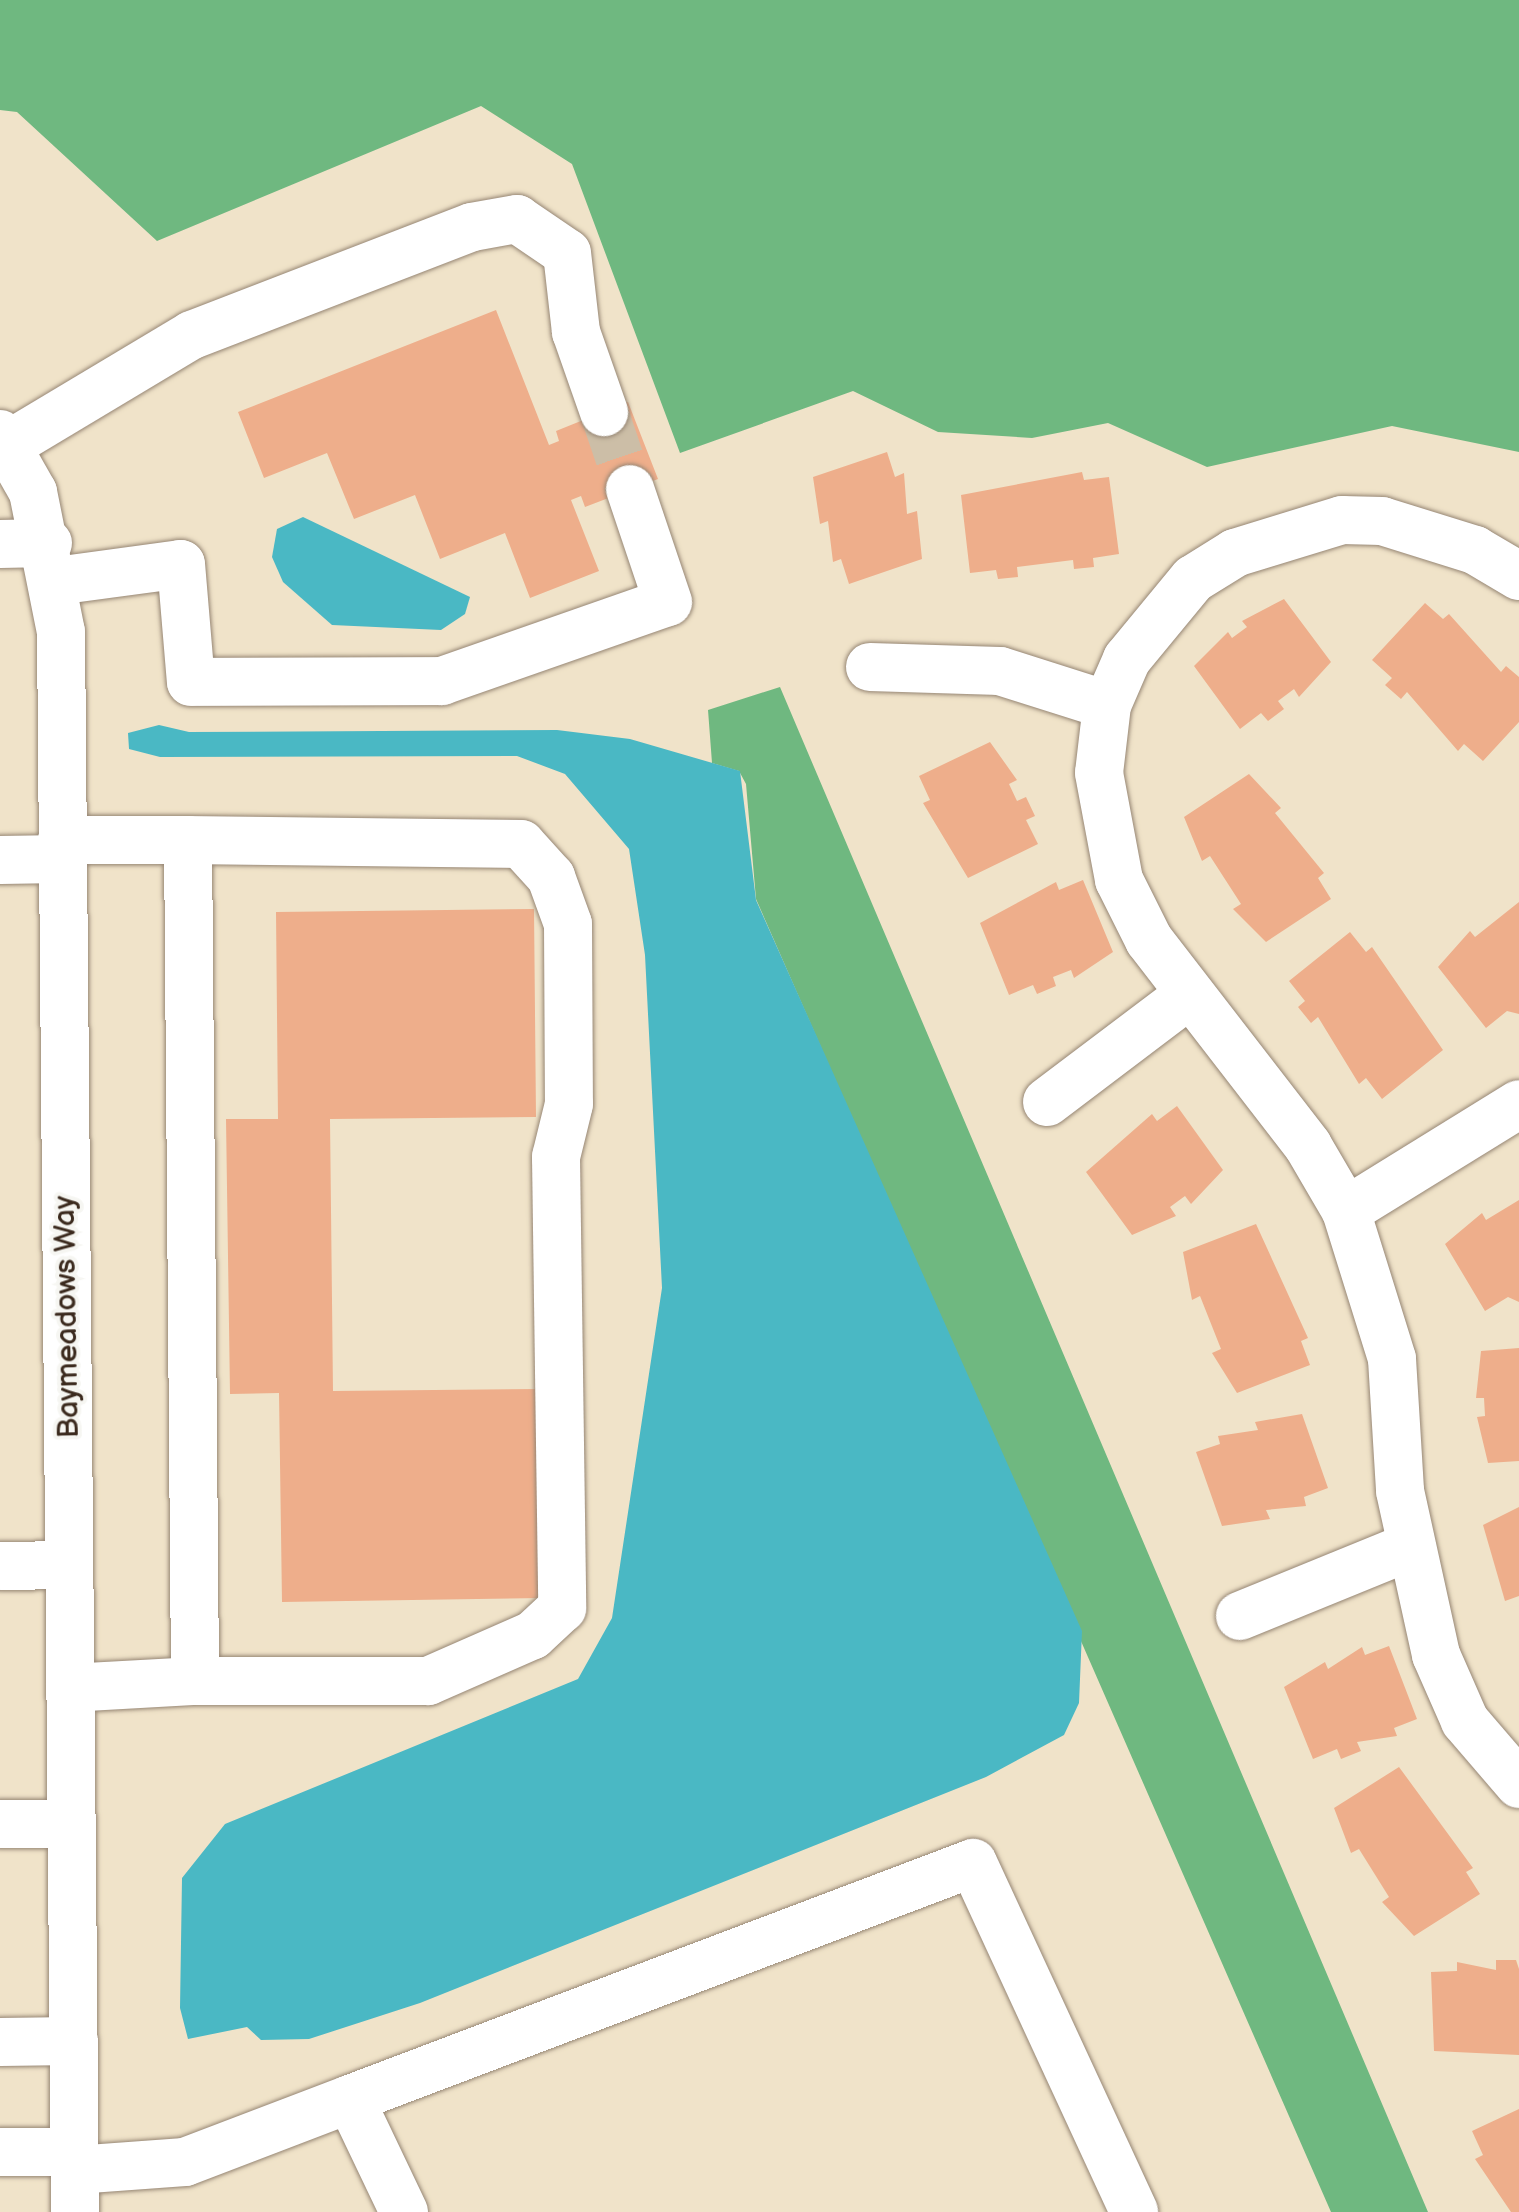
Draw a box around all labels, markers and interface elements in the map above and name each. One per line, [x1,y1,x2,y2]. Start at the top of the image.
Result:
street label: Baymeadows Way [47,1195,87,1439]

